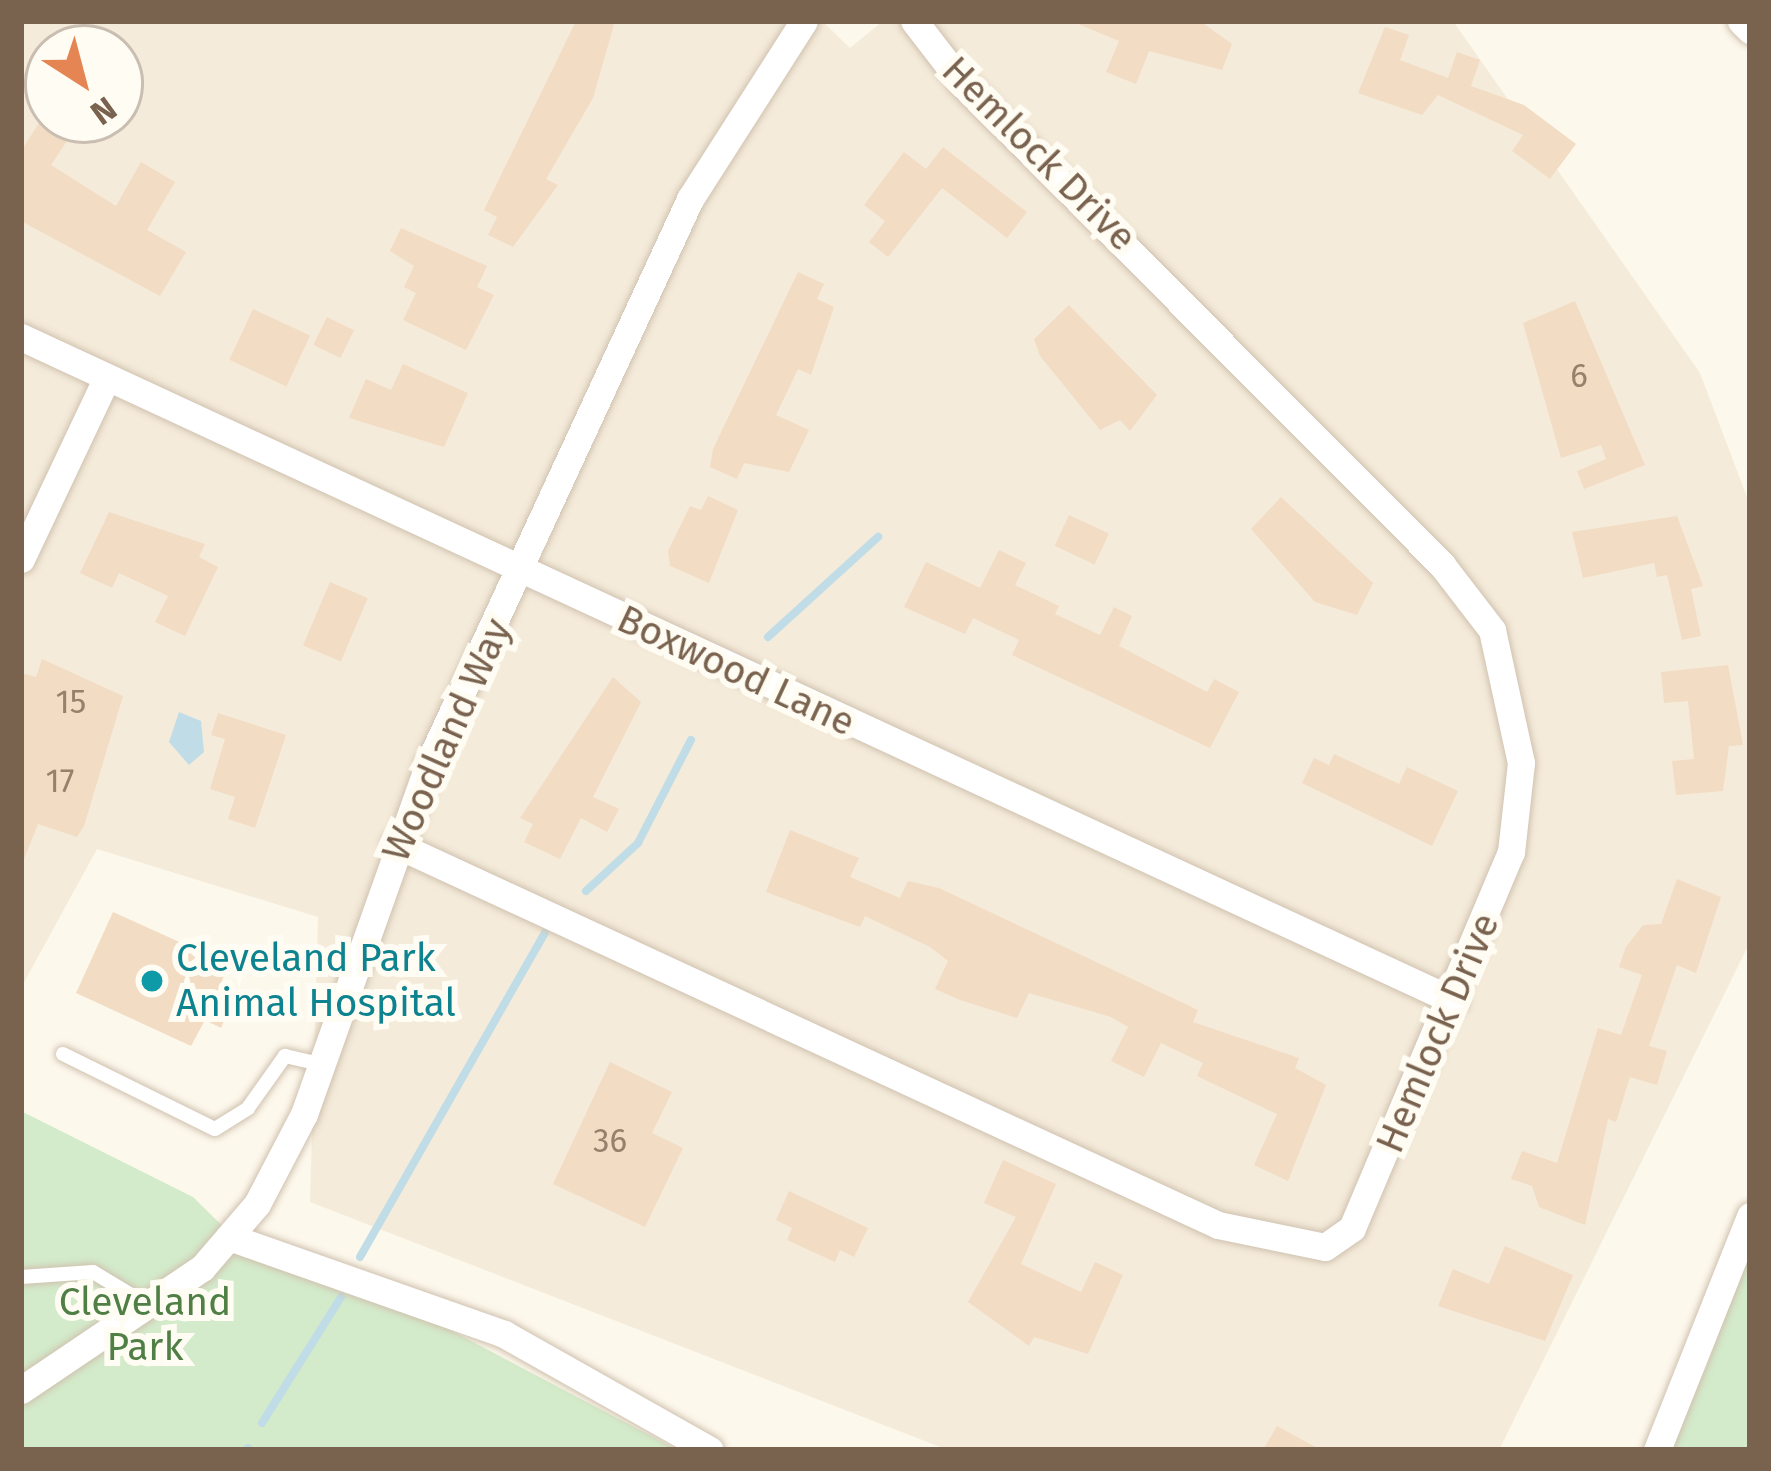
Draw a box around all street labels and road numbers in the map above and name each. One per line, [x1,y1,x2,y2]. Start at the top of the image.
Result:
street label: Hemlock Drive [932,47,1146,261]
street label: Boxwood Lane [610,596,862,746]
street label: Woodland Way [373,611,521,869]
street label: Hemlock Drive [1367,906,1509,1160]

